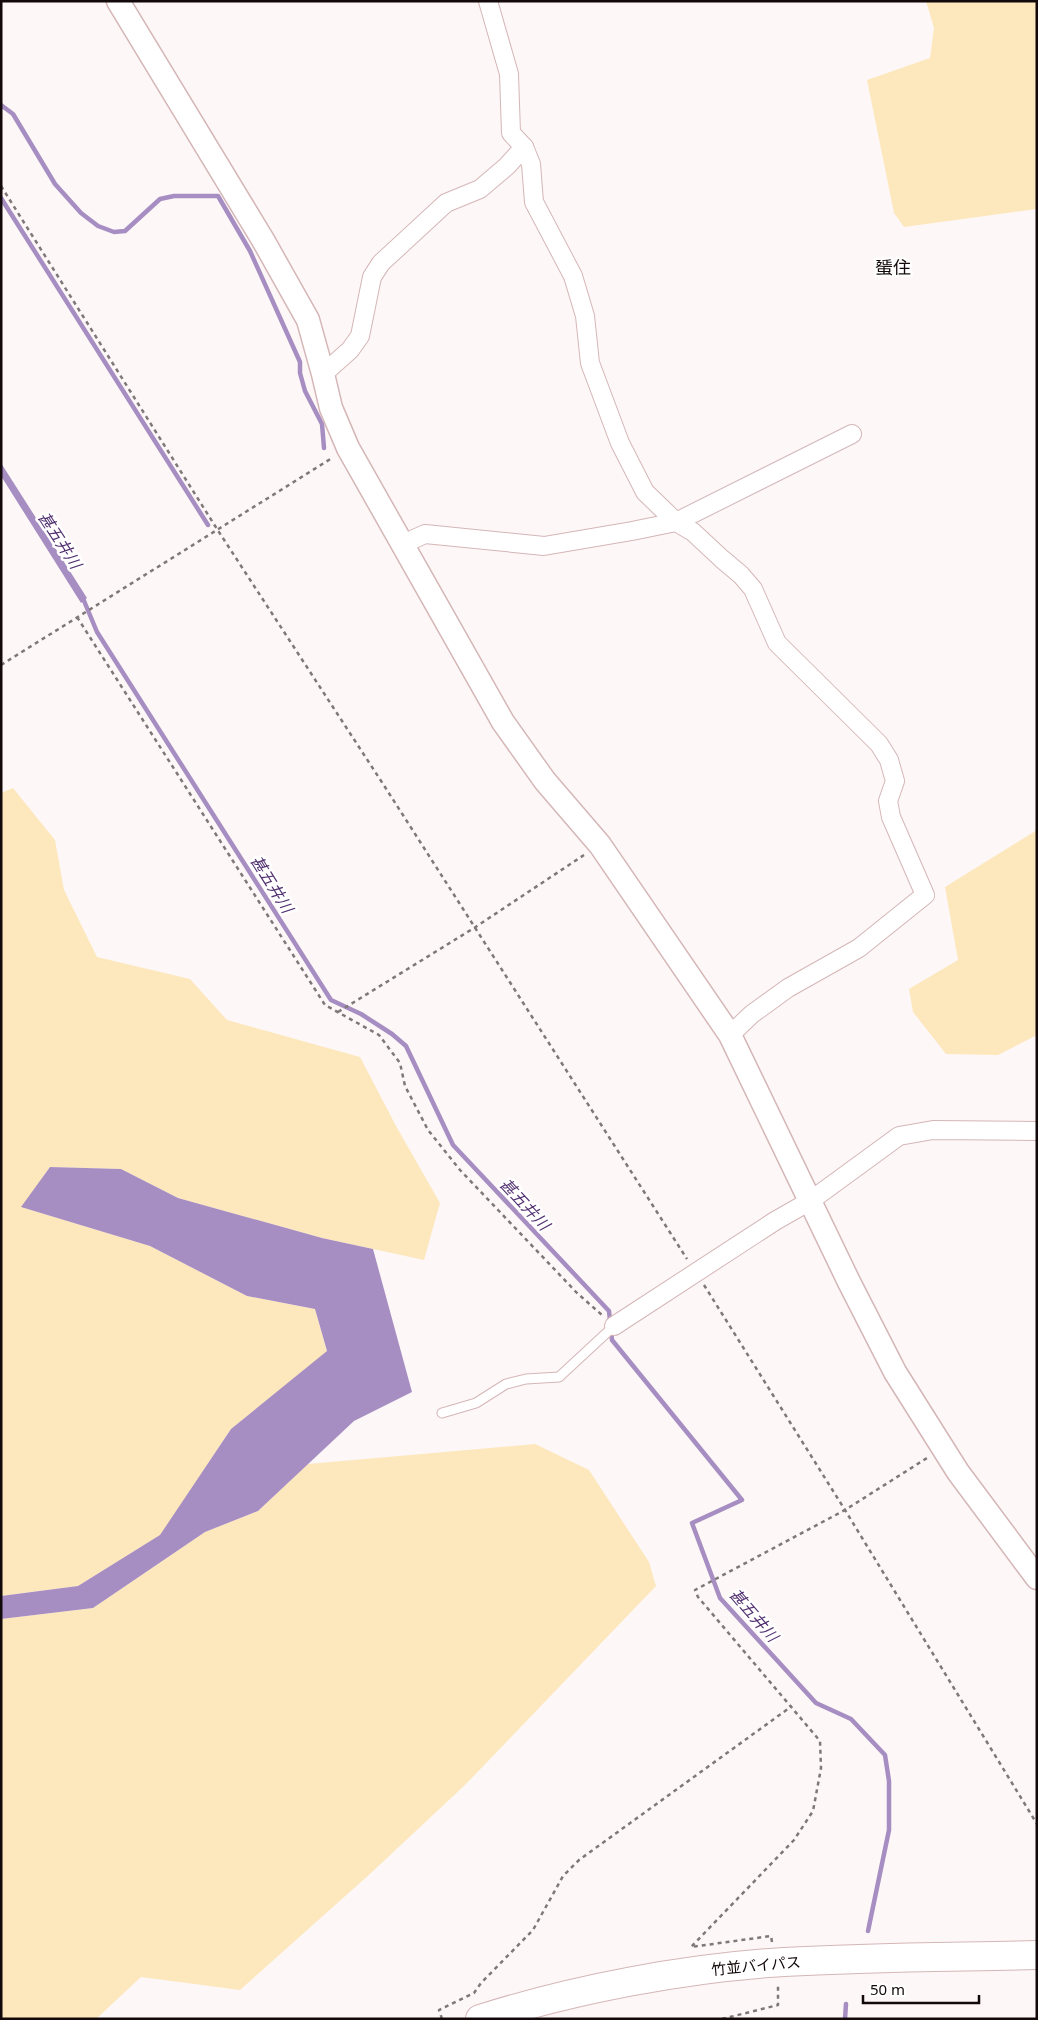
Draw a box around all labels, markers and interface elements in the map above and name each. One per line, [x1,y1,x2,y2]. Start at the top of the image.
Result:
district label: 蜑住 [875,255,911,279]
water label: 甚五井川 [33,507,88,574]
water label: 甚五井川 [246,851,299,919]
water label: 甚五井川 [495,1173,556,1236]
water label: 甚五井川 [725,1584,785,1648]
street label: 竹並バイパス [710,1951,801,1979]
scale bar [863,1972,979,2004]
text: 50 m [870,1979,905,1999]

